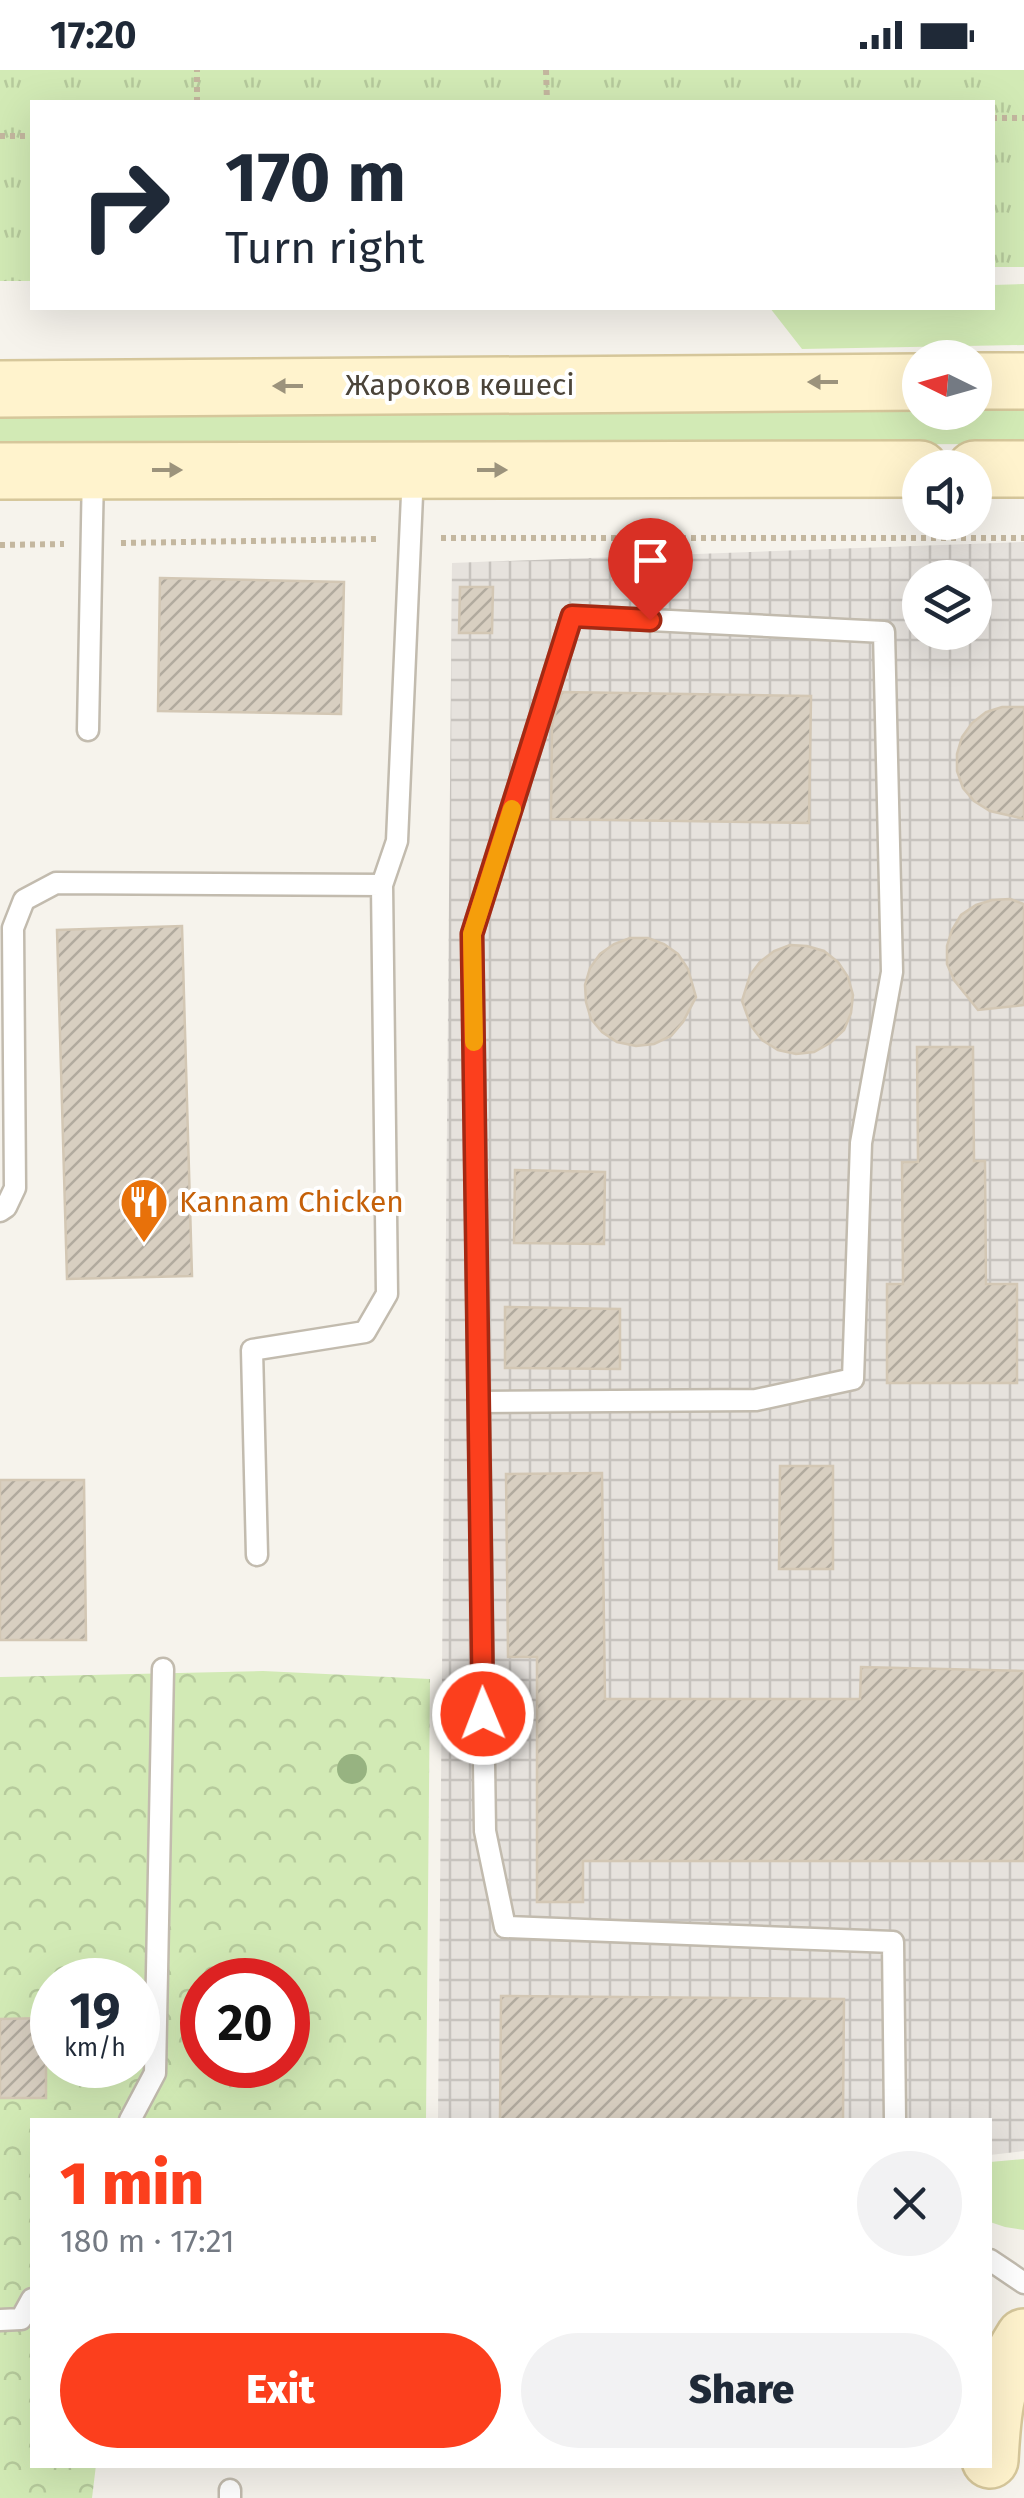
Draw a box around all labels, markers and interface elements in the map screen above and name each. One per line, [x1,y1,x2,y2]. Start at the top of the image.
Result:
text: 17:20 [50,12,136,58]
text: 170 m [225,136,406,220]
icon: right [60,140,190,270]
text: Turn right [225,221,424,275]
north arrow [902,340,992,430]
map controls [902,340,992,650]
street label: Жароков көшесі [345,367,575,403]
one-way arrow [806,374,838,390]
one-way arrow [271,378,303,394]
button: sound [902,450,992,540]
one-way arrow [152,462,184,478]
one-way arrow [477,462,509,478]
pin [608,518,693,621]
icon: arrive [623,533,678,588]
button: layers [902,560,992,650]
restaurant icon: Kannam Chicken [118,1176,170,1244]
place label: Kannam Chicken [179,1184,404,1220]
position arrow [431,1662,535,1766]
speed limit sign: 20 [180,1958,310,2088]
text: 19 [69,1981,121,2041]
text: km/h [64,2033,126,2063]
text: 1 min [60,2148,204,2220]
button: close [857,2151,962,2256]
text: 180 m · 17:21 [60,2222,235,2260]
button: Exit [60,2333,501,2448]
button: Share [521,2333,962,2448]

